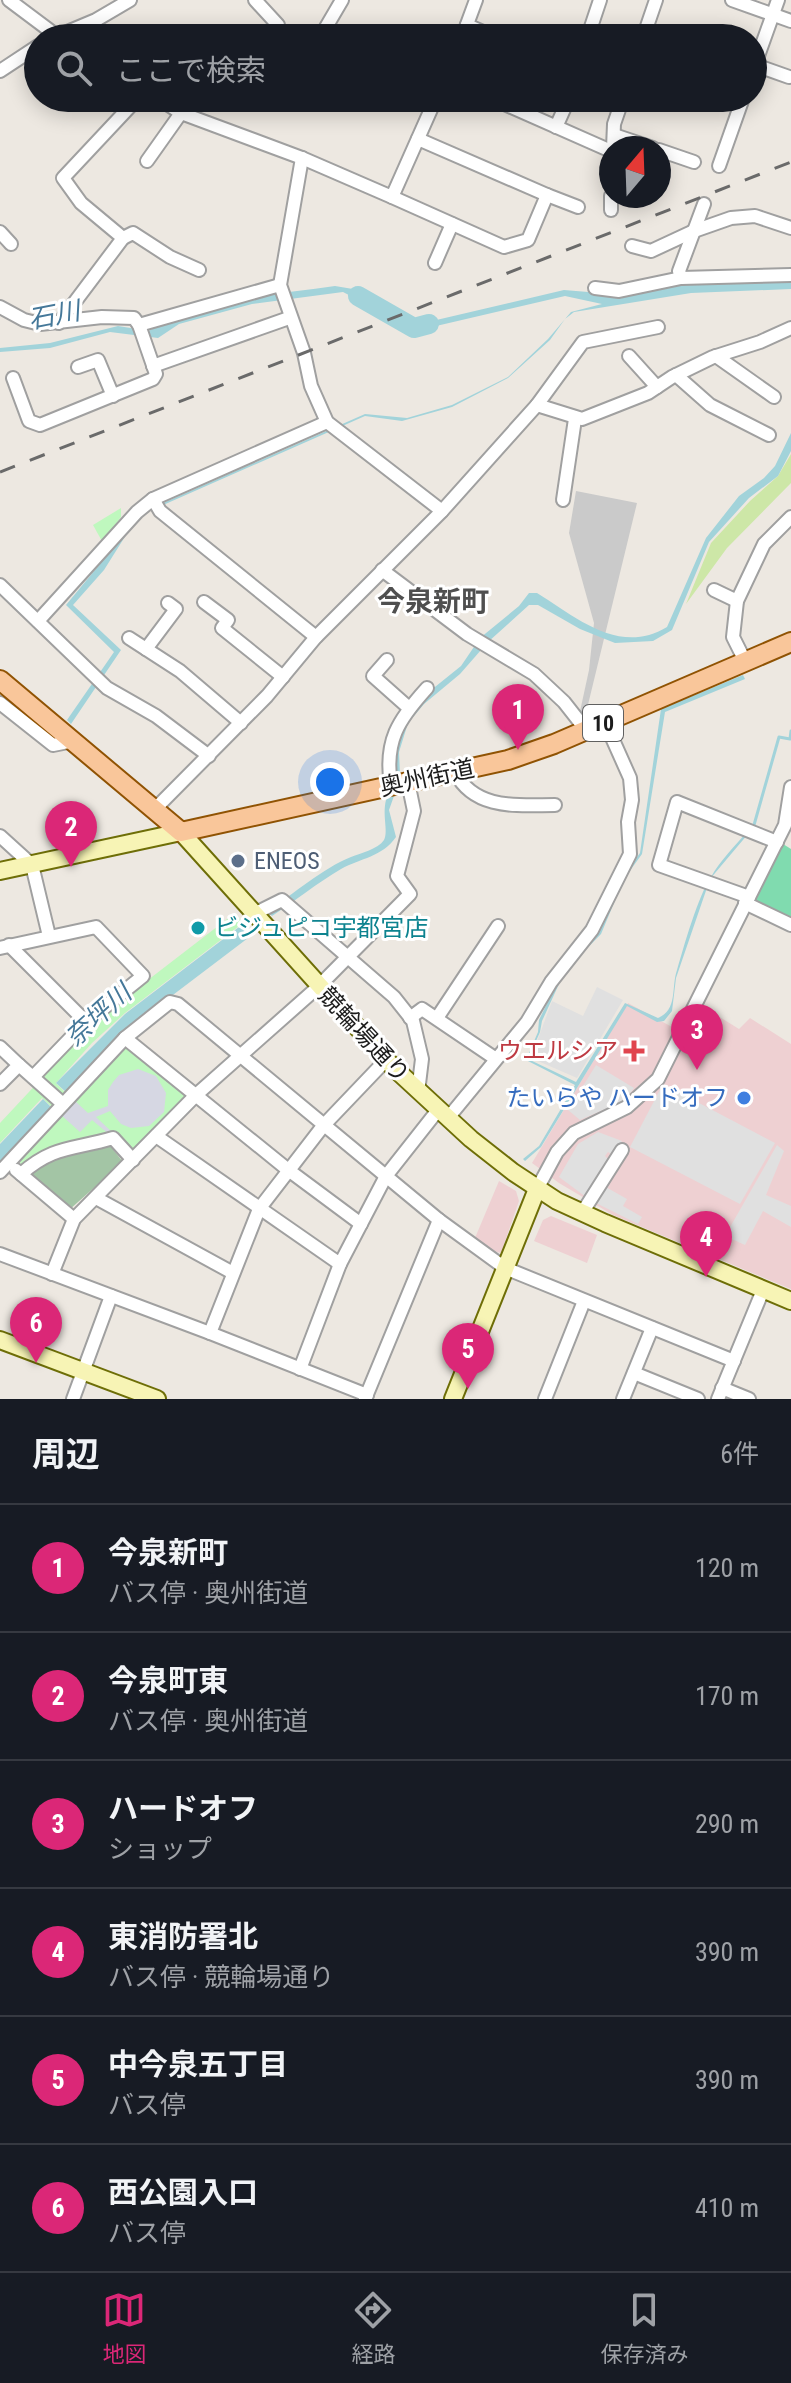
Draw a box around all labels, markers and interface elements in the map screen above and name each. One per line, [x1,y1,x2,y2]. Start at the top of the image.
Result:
search box [24,24,767,112]
icon: search [52,46,96,90]
text: ここで検索 [116,53,266,88]
north arrow [599,136,671,208]
water label: 石川 [26,295,85,335]
district label: 今泉新町 [377,585,489,618]
pin: 1 [492,684,544,750]
road number: 10 [583,705,623,741]
street label: 奥州街道 [377,754,477,802]
your location [310,762,350,802]
pin: 2 [45,801,97,867]
place label: ENEOS [254,847,320,875]
marker: ENEOS [229,852,247,870]
place label: ビジュピコ宇都宮店 [214,914,428,942]
marker: ビジュピコ宇都宮店 [189,919,207,937]
water label: 奈坪川 [59,976,139,1052]
street label: 競輪場通り [313,982,415,1088]
pin: 3 [671,1004,723,1070]
place label: ウエルシア [498,1037,618,1065]
marker: ウエルシア [625,1042,643,1060]
place label: たいらや ハードオフ [506,1084,728,1112]
marker: たいらや ハードオフ [735,1089,753,1107]
pin: 4 [680,1211,732,1277]
pin: 6 [10,1297,62,1363]
pin: 5 [442,1323,494,1389]
text: 周辺 [32,1434,100,1474]
text: 6件 [720,1439,759,1469]
text: 今泉新町 [108,1535,228,1570]
text: 1 [51,1553,65,1583]
text: 120 m [695,1553,759,1583]
text: バス停 · 奥州街道 [108,1578,308,1608]
text: 今泉町東 [108,1663,228,1698]
text: 2 [51,1681,65,1711]
text: 170 m [695,1681,759,1711]
text: バス停 · 奥州街道 [108,1706,308,1736]
text: ハードオフ [108,1791,258,1826]
text: 3 [51,1809,65,1839]
text: 290 m [695,1809,759,1839]
text: ショップ [108,1834,212,1864]
text: 東消防署北 [108,1919,258,1954]
text: 4 [51,1937,65,1967]
text: 390 m [695,1937,759,1967]
text: バス停 · 競輪場通り [108,1962,334,1992]
text: 中今泉五丁目 [108,2047,288,2082]
text: 5 [51,2065,65,2095]
text: 390 m [695,2065,759,2095]
text: バス停 [108,2090,186,2120]
text: 西公園入口 [108,2175,258,2210]
text: 6 [51,2193,65,2223]
text: 410 m [695,2193,759,2223]
text: バス停 [108,2218,186,2248]
tab: 地図 [102,2288,147,2368]
tab: 経路 [351,2288,396,2368]
tab: 保存済み [600,2288,689,2368]

